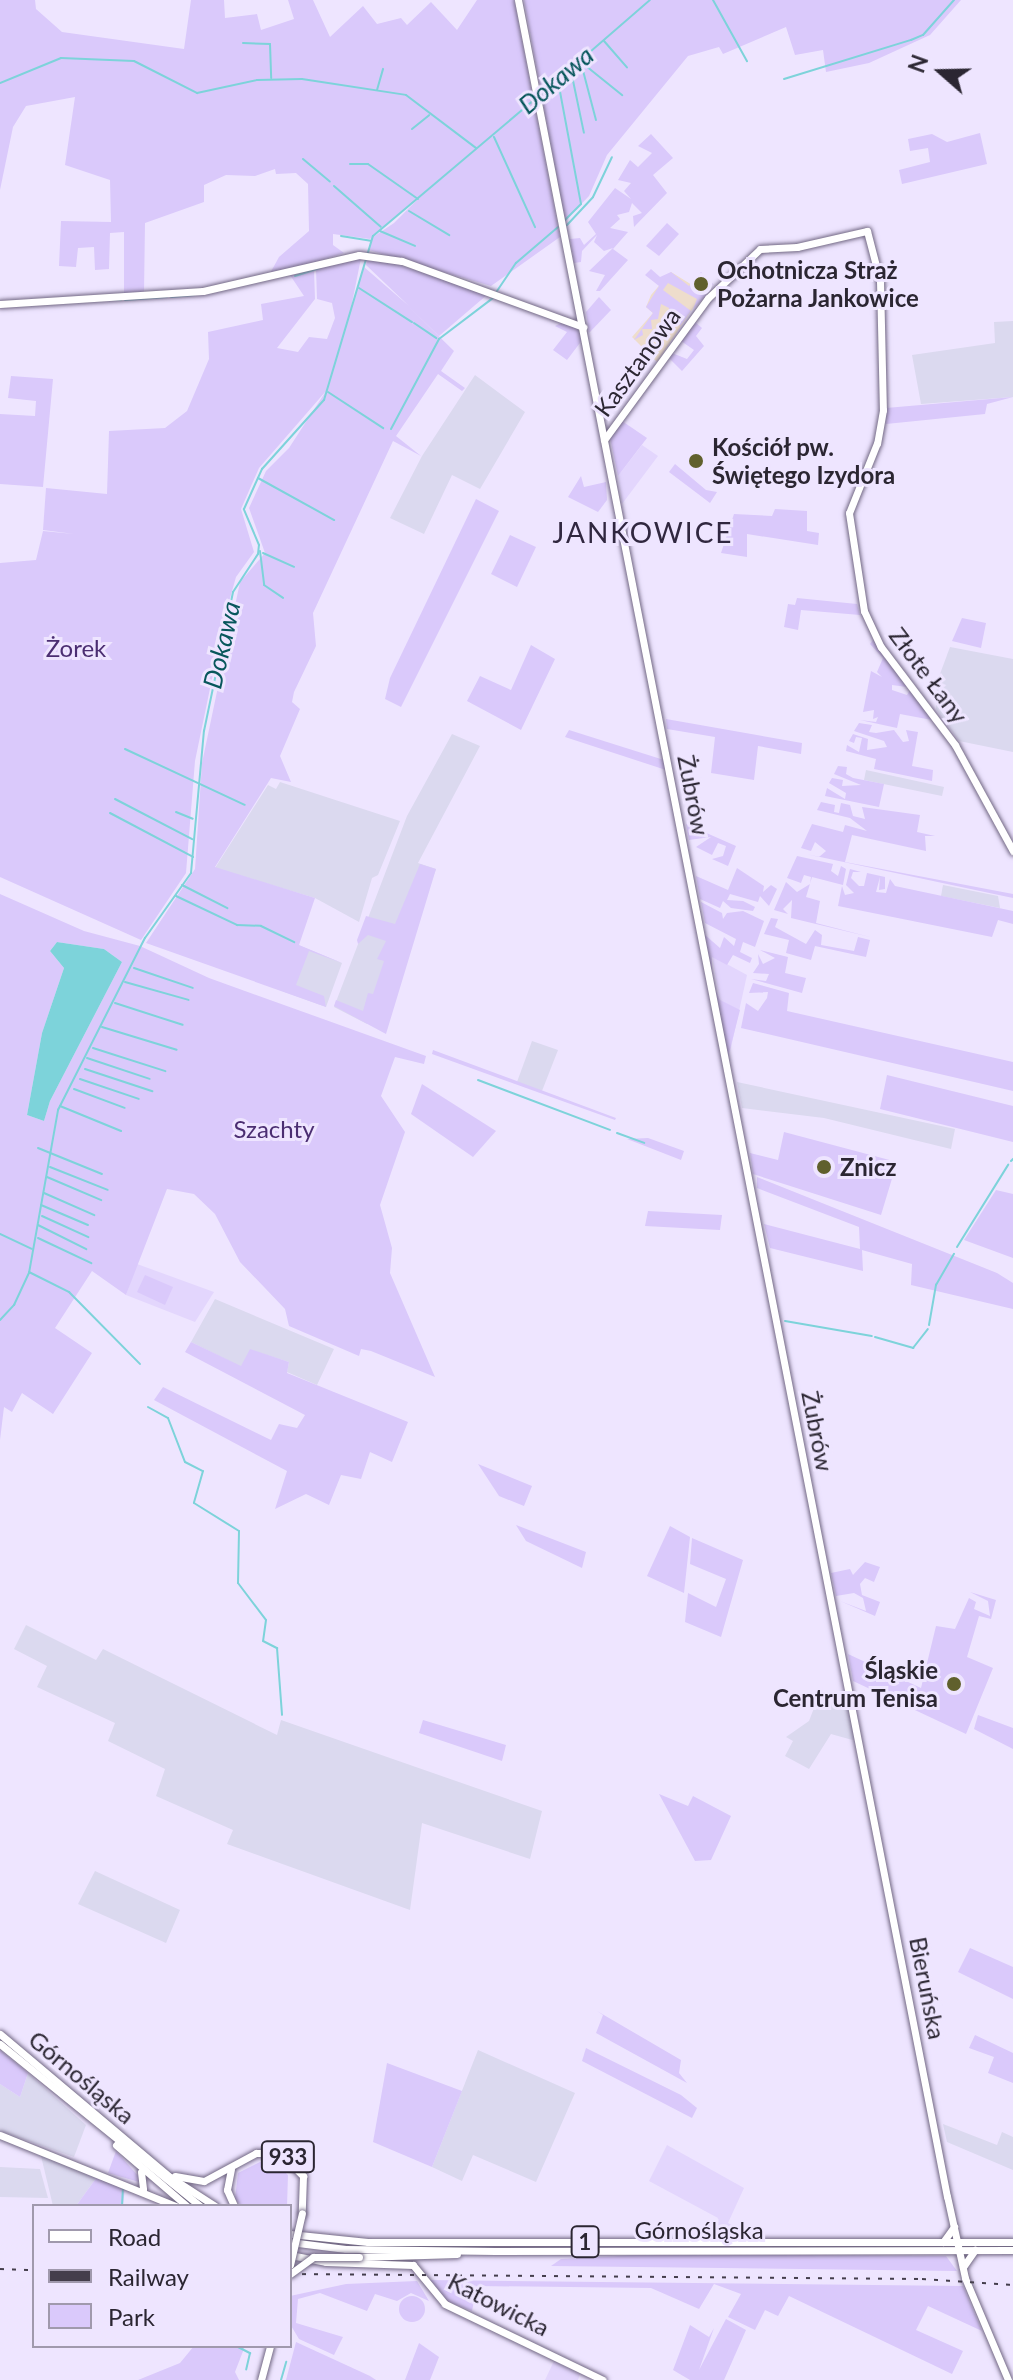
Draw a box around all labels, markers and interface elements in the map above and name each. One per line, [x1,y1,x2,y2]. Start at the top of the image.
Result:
north arrow [901,32,981,112]
water label: Dokawa [512,40,600,120]
text: N [902,51,934,76]
place label: Ochotnicza Straż Pożarna Jankowice [717,256,919,312]
marker: Ochotnicza Straż Pożarna Jankowice [692,275,710,293]
street label: Kasztanowa [588,302,686,422]
place label: Kościół pw. Świętego Izydora [712,433,895,489]
marker: Kościół pw. Świętego Izydora [687,452,705,470]
district label: JANKOWICE [552,515,734,549]
water label: Dokawa [197,598,247,692]
street label: Złote Łany [884,621,974,729]
park label: Żorek [46,634,106,662]
street label: Żubrów [672,752,716,838]
park label: Szachty [233,1115,315,1143]
place label: Znicz [840,1153,896,1181]
marker: Znicz [815,1158,833,1176]
street label: Żubrów [796,1388,840,1474]
place label: Śląskie Centrum Tenisa [772,1656,938,1712]
marker: Śląskie Centrum Tenisa [945,1675,963,1693]
street label: Bieruńska [904,1934,952,2042]
street label: Górnośląska [23,2024,141,2130]
road number: 933 [260,2139,316,2175]
legend [32,2204,292,2348]
street label: Górnośląska [634,2216,764,2244]
text: Road [108,2222,161,2251]
road number: 1 [569,2224,601,2260]
text: Railway [108,2262,189,2291]
street label: Katowicka [444,2266,554,2342]
text: Park [108,2302,155,2331]

